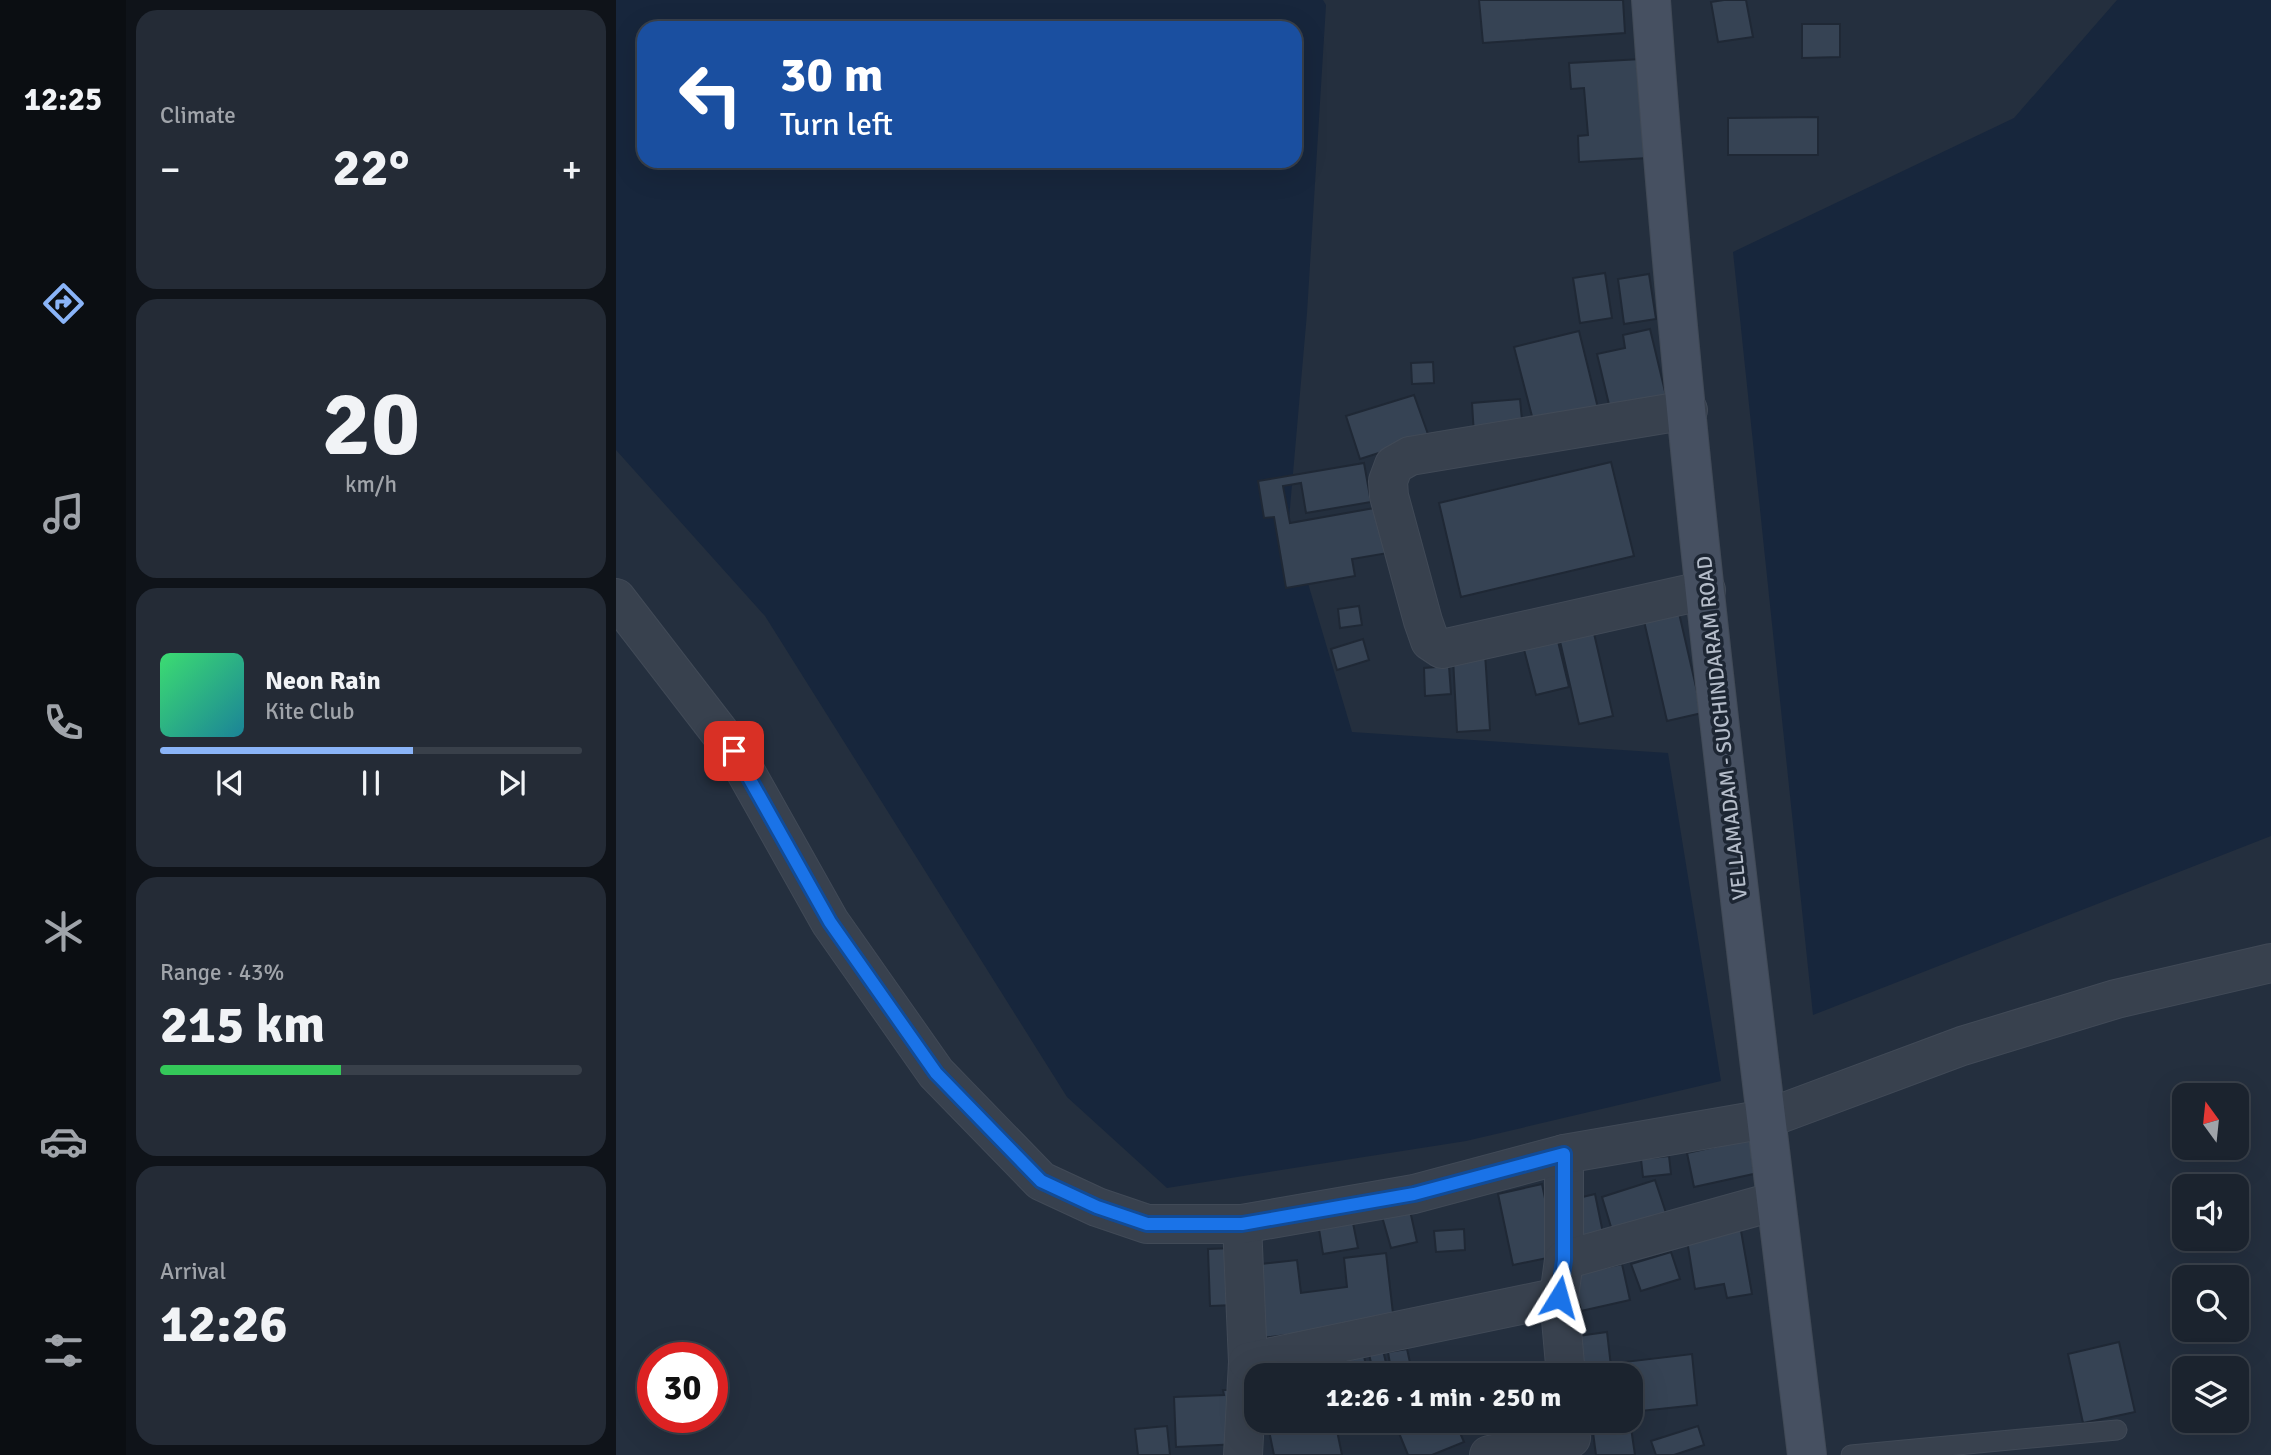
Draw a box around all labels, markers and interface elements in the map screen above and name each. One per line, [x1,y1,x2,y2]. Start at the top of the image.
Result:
text: 30 m [780,45,883,105]
icon: left [665,49,756,140]
text: 12:25 [24,80,102,119]
text: Climate [160,101,236,130]
text: Turn left [780,105,893,144]
text: 22° [333,136,409,200]
text: − [160,146,181,193]
text: + [561,146,582,193]
icon: directions [39,279,88,328]
text: 20 [322,368,420,481]
text: km/h [345,470,397,499]
icon: music [39,489,88,538]
street label: VELLAMADAM - SUCHINDARAM ROAD [1691,555,1753,901]
text: Neon Rain [265,665,381,697]
text: Kite Club [265,697,354,726]
icon: phone [39,698,88,747]
pin [704,721,764,781]
icon: arrive [715,732,753,770]
icon: previous [211,764,249,802]
icon: pause [352,764,390,802]
icon: next [493,764,531,802]
icon: climate [39,907,88,956]
text: Range · 43% [160,958,284,987]
text: 215 km [160,993,325,1057]
north arrow [2172,1083,2249,1160]
map controls [2172,1083,2249,1433]
icon: car [39,1117,88,1166]
button: sound [2172,1174,2249,1251]
text: Arrival [160,1257,226,1286]
position arrow [1522,1260,1596,1334]
button: search [2172,1265,2249,1342]
text: 12:26 [160,1292,288,1356]
icon: filters [39,1326,88,1375]
speed limit sign: 30 [637,1342,728,1433]
button: layers [2172,1356,2249,1433]
text: 12:26 · 1 min · 250 m [1326,1382,1561,1414]

